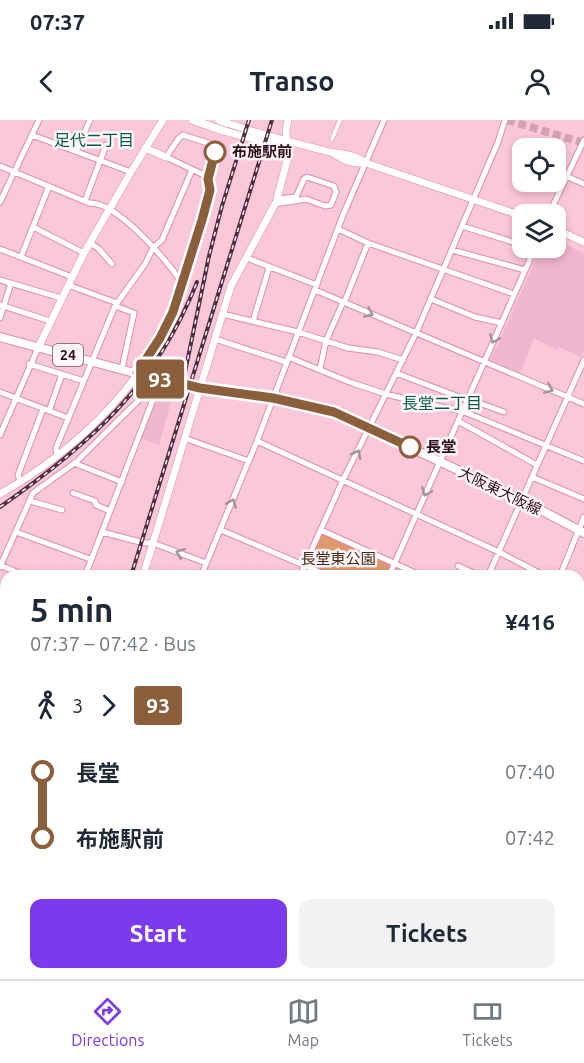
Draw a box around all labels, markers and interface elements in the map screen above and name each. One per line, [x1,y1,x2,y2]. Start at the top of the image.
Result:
text: 07:37 [30,9,85,34]
icon: back [30,65,63,98]
icon: person [521,65,554,98]
text: Transo [250,66,334,96]
district label: 足代二丁目 [54,131,134,149]
map controls [512,138,566,258]
button: locate [512,138,566,192]
marker: 布施駅前 [204,141,226,163]
place label: 布施駅前 [232,143,292,160]
button: layers [512,204,566,258]
one-way arrow [363,306,374,318]
one-way arrow [490,333,502,344]
road number: 24 [53,344,83,366]
line badge: 93 [133,360,187,398]
text: 93 [148,367,172,391]
one-way arrow [542,382,553,394]
district label: 長堂二丁目 [402,394,482,412]
marker: 長堂 [399,436,421,458]
place label: 長堂 [426,438,456,455]
one-way arrow [350,450,361,461]
street label: 大阪東大阪線 [456,463,544,518]
one-way arrow [421,486,433,497]
one-way arrow [224,498,237,508]
one-way arrow [175,548,185,561]
park label: 長堂東公園 [300,550,376,567]
text: 5 min [30,591,113,628]
text: ¥416 [505,609,555,634]
text: 07:37 – 07:42 · Bus [30,632,196,655]
icon: walk [30,689,63,722]
icon: forward [92,689,125,722]
text: 93 [146,693,170,717]
text: 3 [72,694,83,717]
text: 長堂 [76,760,120,785]
text: 07:40 [505,760,555,783]
text: 布施駅前 [76,826,164,851]
text: 07:42 [505,826,555,849]
button: Start [30,899,287,968]
button: Tickets [299,899,555,968]
tab: Directions [71,995,144,1049]
tab: Map [287,995,320,1049]
tab: Tickets [462,995,513,1049]

